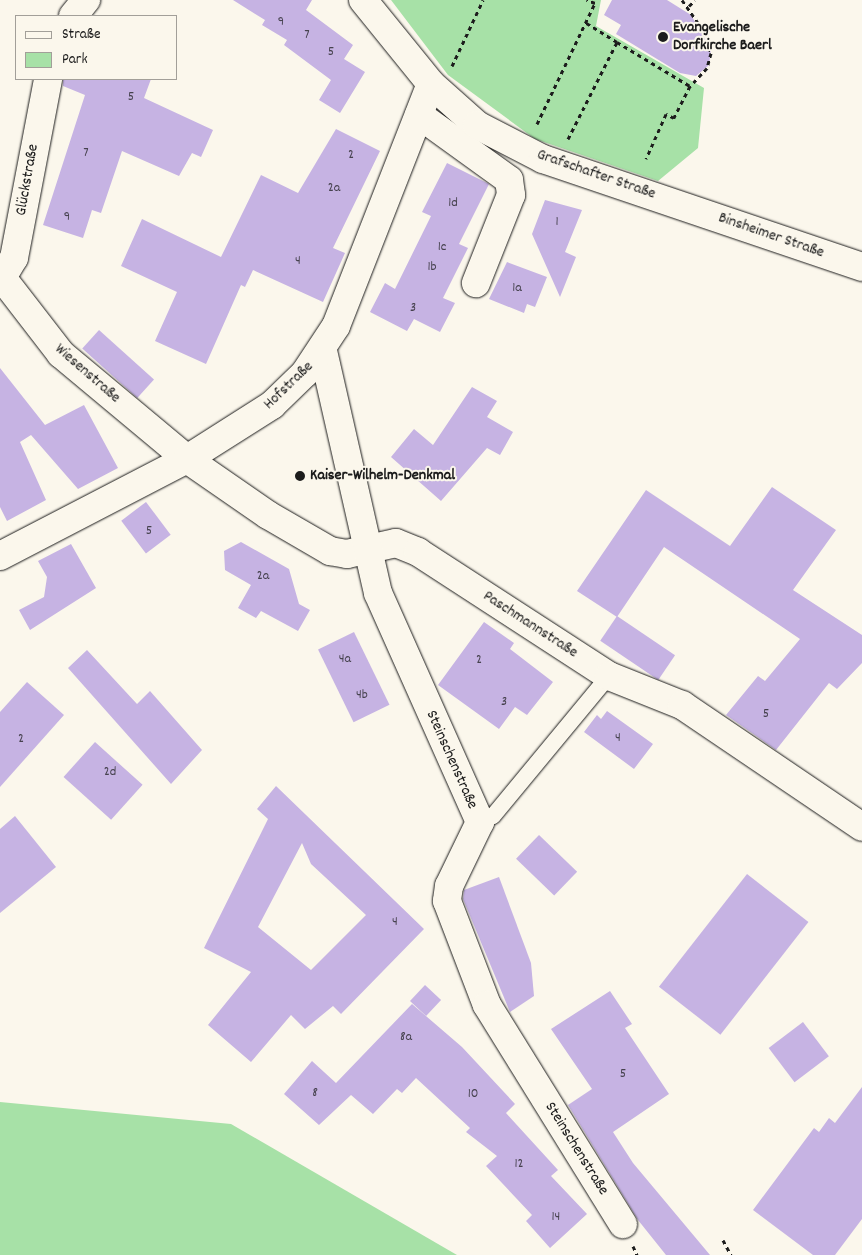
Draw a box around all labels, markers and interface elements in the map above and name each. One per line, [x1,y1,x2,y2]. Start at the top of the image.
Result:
house number: 9 [278,14,284,30]
legend [15,15,178,80]
place label: Evangelische Dorfkirche Baerl [673,18,772,56]
text: Straße [62,24,100,46]
house number: 7 [304,27,310,43]
marker: Evangelische Dorfkirche Baerl [657,31,669,43]
house number: 5 [328,44,334,60]
text: Park [62,49,88,71]
house number: 5 [128,89,134,105]
street label: Glückstraße [12,143,44,217]
house number: 7 [83,145,89,161]
street label: Grafschafter Straße [534,146,658,204]
house number: 2 [348,147,354,163]
house number: 2a [328,180,340,196]
house number: 1d [448,195,458,211]
house number: 9 [64,209,70,225]
street label: Binsheimer Straße [716,209,826,263]
house number: 1 [555,214,559,230]
house number: 1c [438,239,446,255]
house number: 4 [295,253,301,269]
house number: 1b [427,259,437,275]
house number: 1a [512,280,522,296]
house number: 3 [410,300,416,316]
street label: Wiesenstraße [50,340,124,408]
street label: Hofstraße [260,358,318,414]
place label: Kaiser-Wilhelm-Denkmal [310,466,455,486]
marker: Kaiser-Wilhelm-Denkmal [294,470,306,482]
house number: 5 [146,523,152,539]
house number: 2a [257,568,269,584]
street label: Paschmannstraße [479,587,581,663]
house number: 4a [339,651,351,667]
house number: 2 [476,652,482,668]
house number: 4b [356,687,368,703]
house number: 3 [501,694,507,710]
house number: 5 [763,706,769,722]
street label: Steinschenstraße [421,708,481,812]
house number: 4 [615,730,621,746]
house number: 2 [18,731,24,747]
house number: 2d [104,764,116,780]
house number: 4 [392,914,398,930]
house number: 8a [400,1029,412,1045]
house number: 5 [620,1066,626,1082]
house number: 8 [312,1085,318,1101]
house number: 10 [468,1086,478,1102]
street label: Steinschenstraße [540,1099,612,1199]
house number: 12 [514,1156,524,1172]
house number: 14 [552,1209,560,1225]

